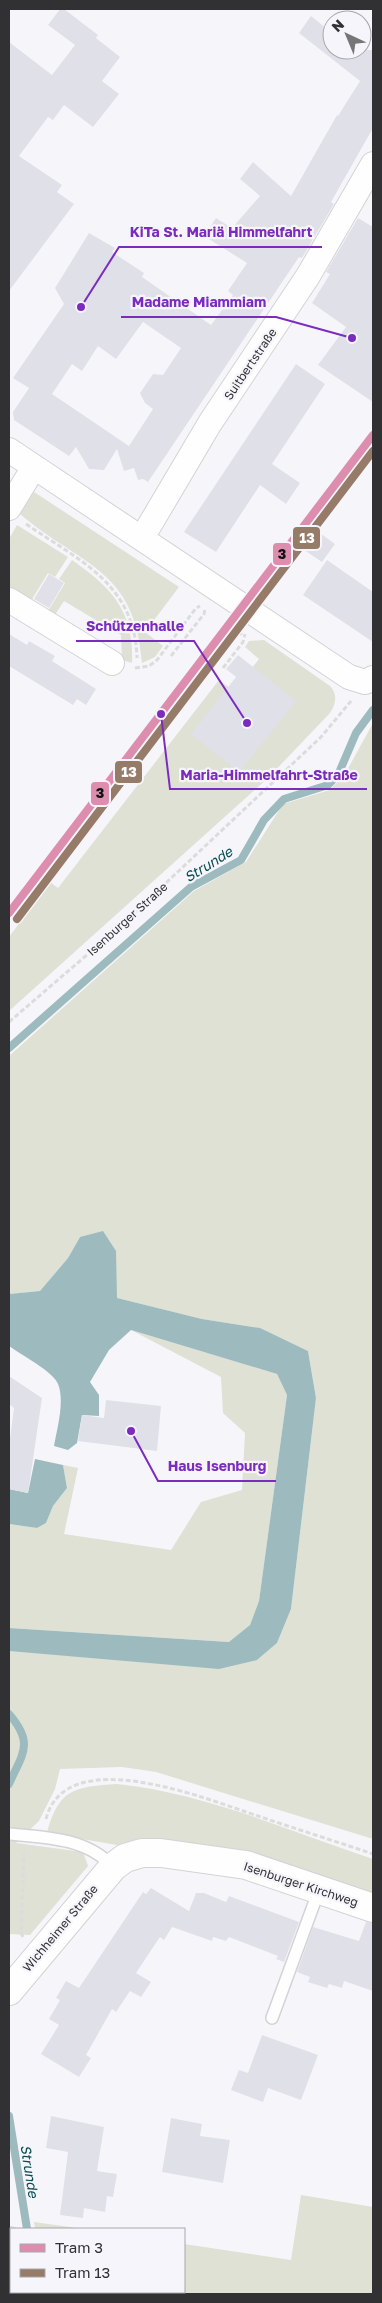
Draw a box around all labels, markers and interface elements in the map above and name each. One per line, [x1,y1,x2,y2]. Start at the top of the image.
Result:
north arrow [322,10,372,60]
text: N [328,15,347,35]
callout: KiTa St. Mariä Himmelfahrt [119,218,322,247]
text: KiTa St. Mariä Himmelfahrt [130,223,313,240]
callout: Madame Miammiam [121,288,276,317]
text: Madame Miammiam [132,293,266,310]
street label: Suitbertstraße [220,325,280,403]
line badge: 13 [292,526,321,550]
text: 13 [299,529,315,546]
line badge: 3 [272,542,292,566]
text: 3 [278,545,286,562]
callout: Schützenhalle [76,612,194,641]
text: Schützenhalle [86,617,184,634]
line badge: 13 [114,760,143,784]
callout: Maria-Himmelfahrt-Straße [170,760,367,789]
text: 13 [121,763,137,780]
text: Maria-Himmelfahrt-Straße [180,766,358,783]
line badge: 3 [90,781,110,806]
text: 3 [96,784,104,801]
water label: Strunde [181,842,236,885]
street label: Isenburger Straße [84,879,170,959]
callout: Haus Isenburg [158,1452,276,1481]
text: Haus Isenburg [168,1457,266,1474]
street label: Isenburger Kirchweg [242,1858,360,1910]
street label: Wichheimer Straße [19,1881,101,1975]
water label: Strunde [17,2143,43,2200]
legend [10,2228,185,2293]
text: Tram 3 [55,2238,103,2256]
text: Tram 13 [55,2263,110,2281]

